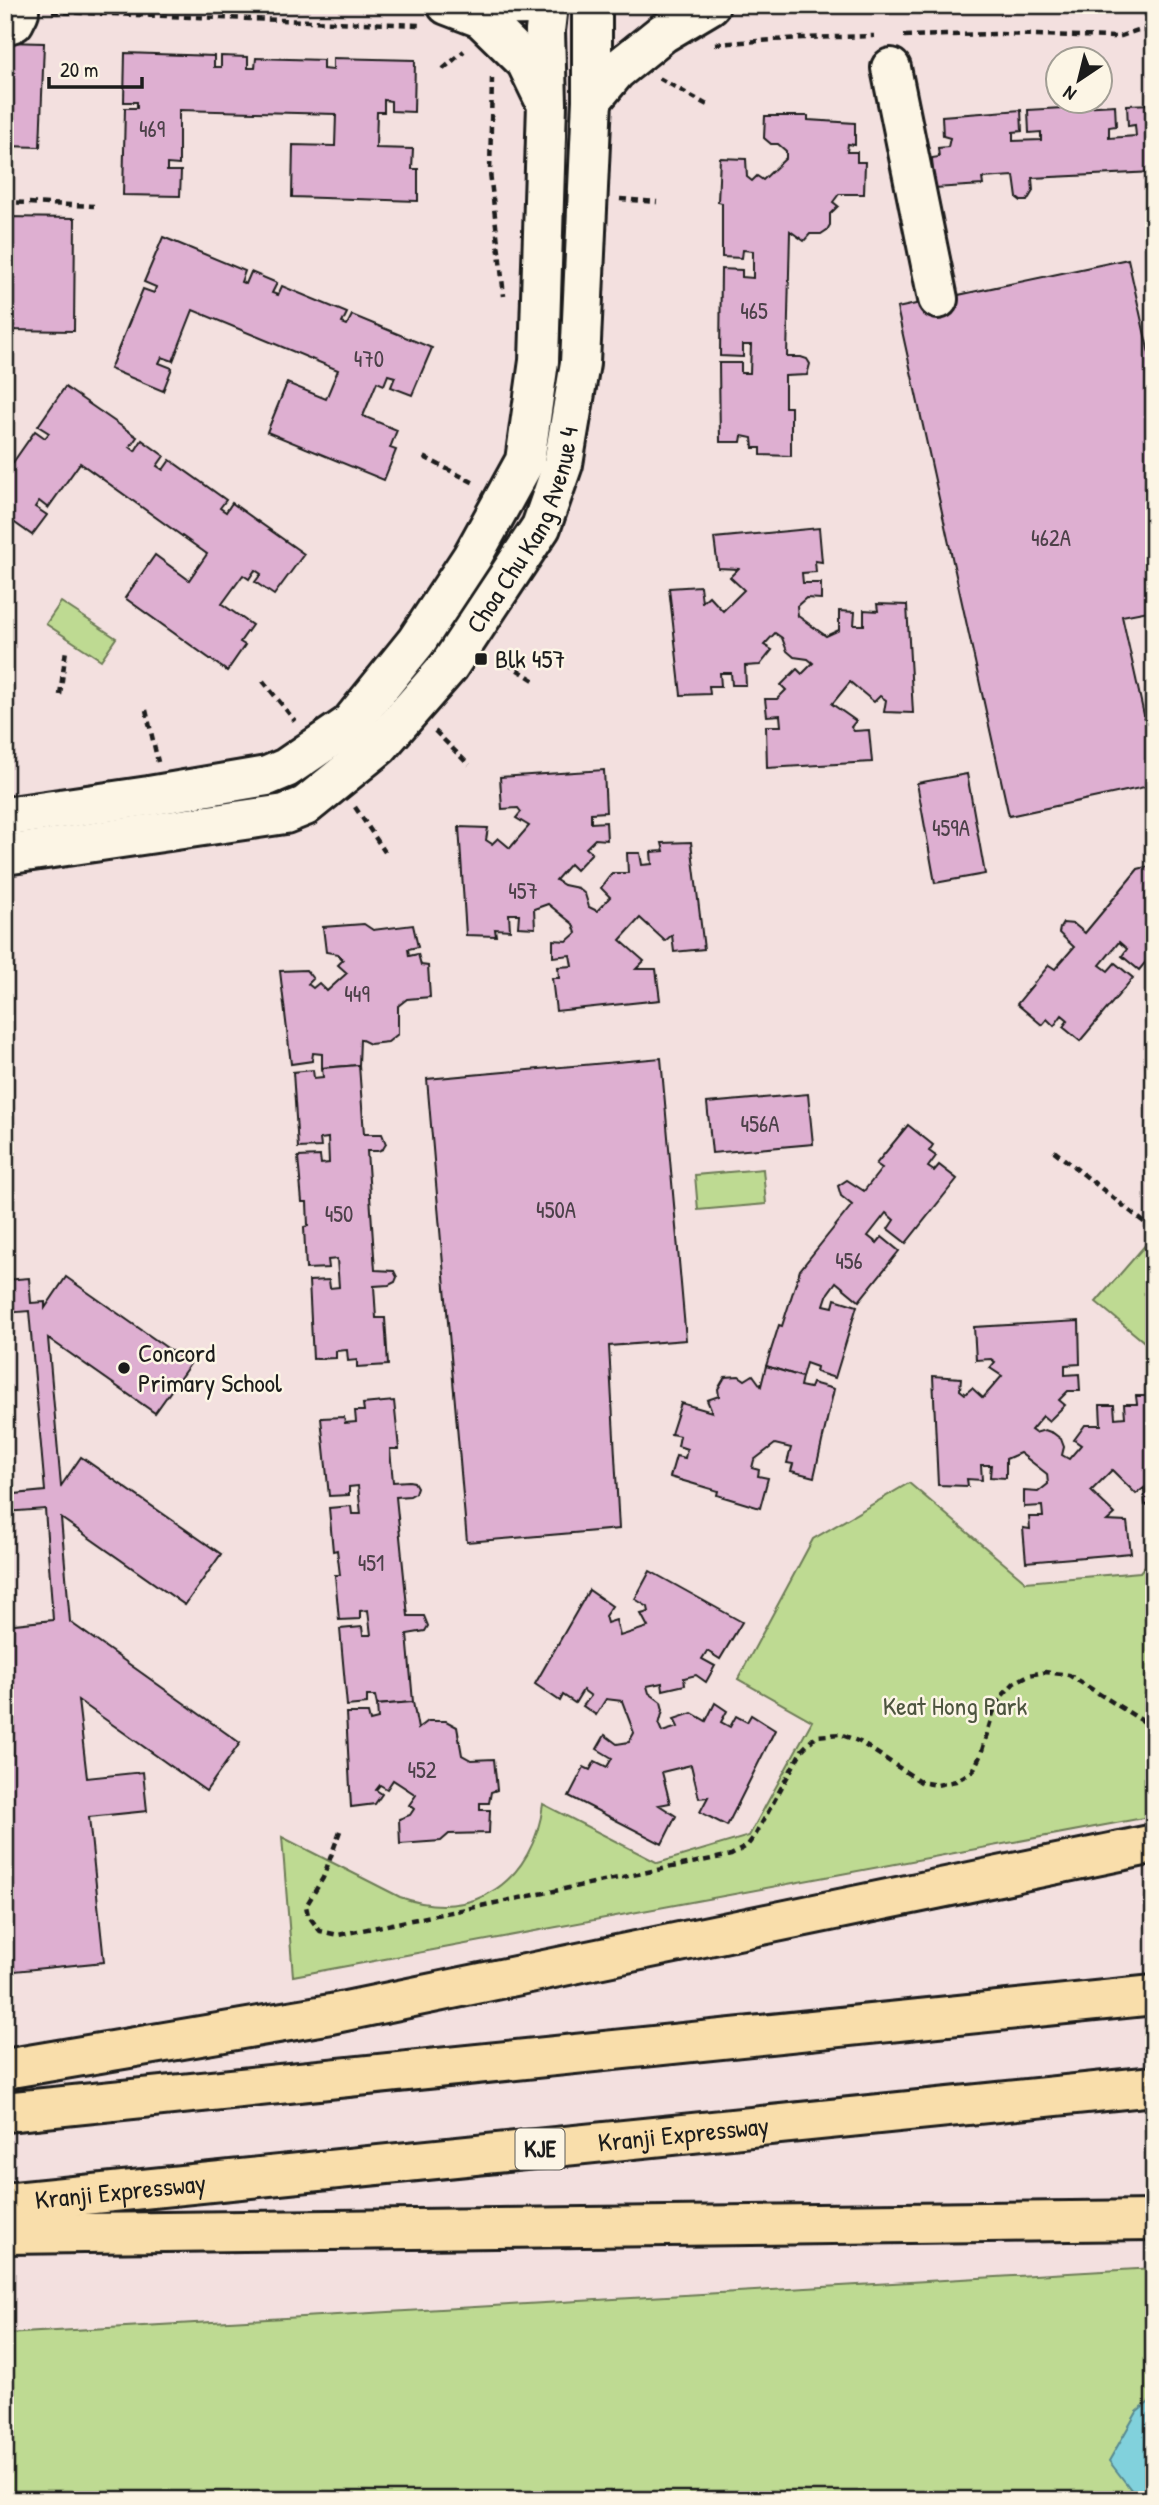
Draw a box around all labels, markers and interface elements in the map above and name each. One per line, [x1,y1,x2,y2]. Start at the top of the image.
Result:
scale bar [49,46,142,90]
north arrow [1044,46,1114,116]
text: 20 m [60,55,98,84]
text: N [1058,80,1081,107]
house number: 469 [139,113,165,144]
house number: 465 [740,295,768,326]
house number: 470 [354,343,384,374]
street label: Choa Chu Kang Avenue 4 [458,424,586,640]
house number: 462A [1031,522,1071,553]
place label: Blk 457 [495,641,566,676]
marker: Blk 457 [473,651,489,667]
house number: 459A [932,812,970,843]
house number: 457 [508,875,538,906]
house number: 449 [344,978,370,1009]
house number: 456A [741,1108,779,1139]
house number: 450A [536,1194,576,1225]
house number: 450 [325,1198,353,1229]
house number: 456 [835,1245,863,1276]
place label: Concord Primary School [138,1335,282,1400]
marker: Concord Primary School [116,1360,132,1376]
house number: 451 [358,1547,384,1578]
park label: Keat Hong Park [883,1688,1027,1723]
house number: 452 [407,1754,437,1785]
street label: Kranji Expressway [596,2107,771,2160]
road number: KJE [516,2128,564,2170]
street label: Kranji Expressway [33,2165,207,2217]

